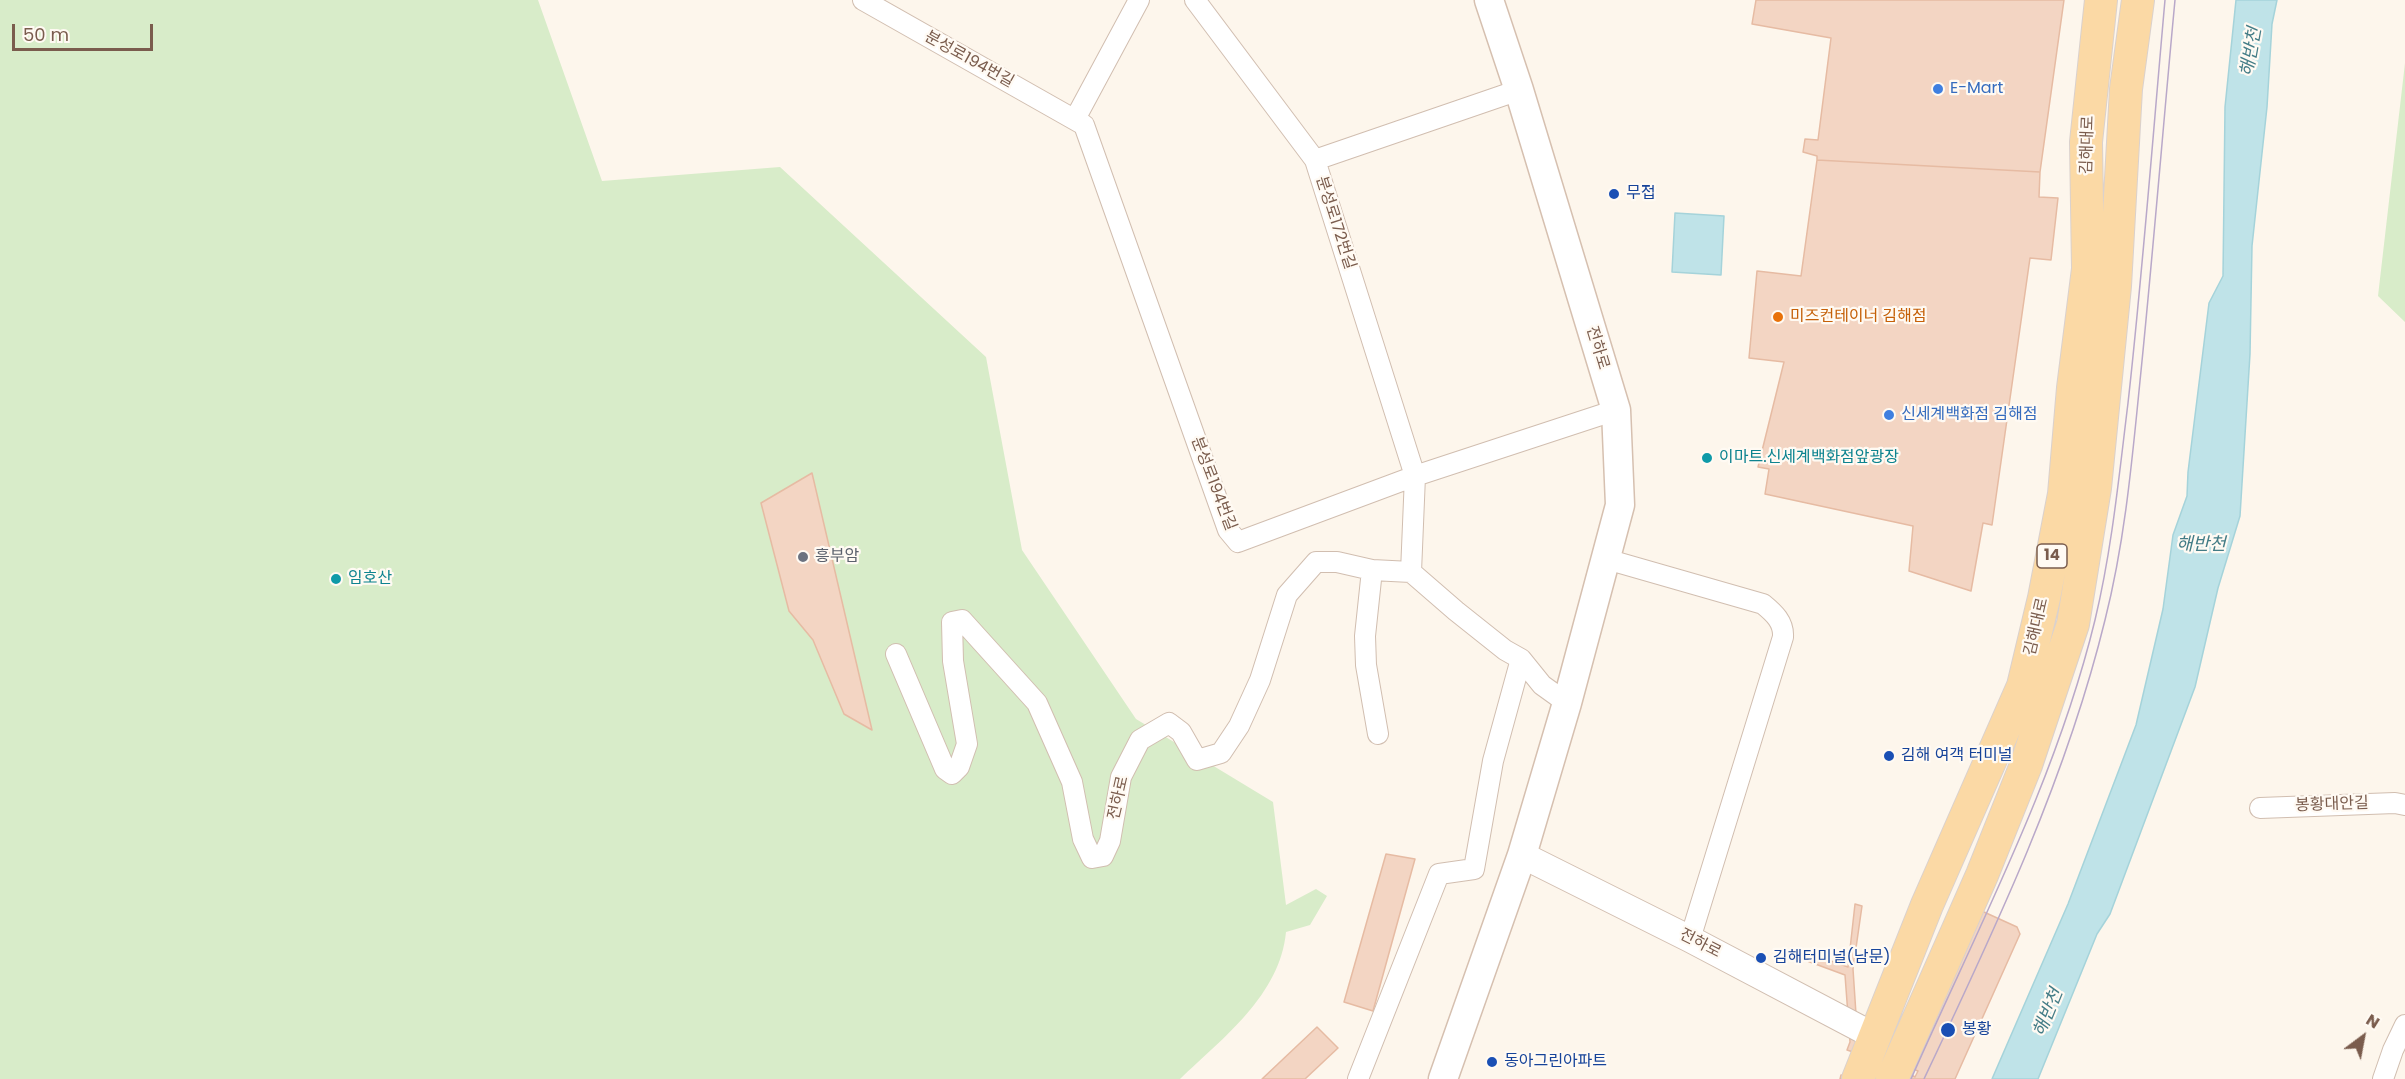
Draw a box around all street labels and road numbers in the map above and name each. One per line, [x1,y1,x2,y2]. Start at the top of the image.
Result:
street label: 분성로194번길 [921,28,1017,92]
street label: 김해대로 [2077,115,2099,175]
street label: 분성로172번길 [1311,174,1359,272]
street label: 전하로 [1581,324,1613,372]
street label: 분성로194번길 [1186,434,1240,534]
road number: 14 [2037,544,2067,568]
street label: 김해대로 [2021,596,2053,658]
street label: 전하로 [1105,774,1133,822]
street label: 봉황대안길 [2295,794,2369,816]
street label: 전하로 [1676,925,1724,963]

